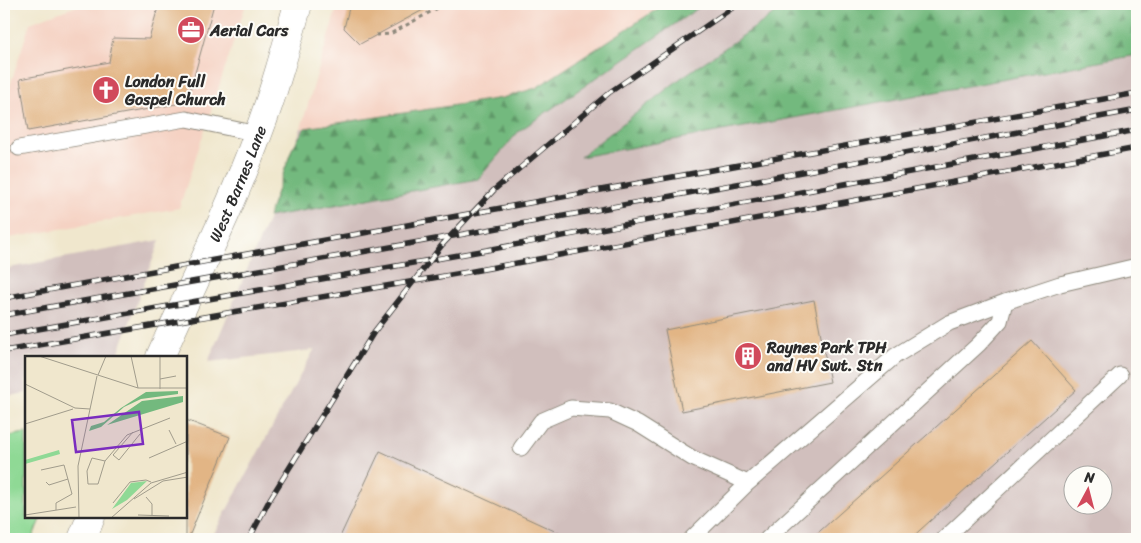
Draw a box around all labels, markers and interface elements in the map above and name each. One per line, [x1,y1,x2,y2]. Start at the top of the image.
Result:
office icon: Aerial Cars [176,15,206,45]
place label: Aerial Cars [209,16,289,45]
place label: London Full Gospel Church [124,67,226,114]
church icon: London Full Gospel Church [91,75,121,105]
street label: West Barnes Lane [200,121,275,247]
place label: Raynes Park TPH and HV Swt. Stn [766,333,887,380]
building icon: Raynes Park TPH and HV Swt. Stn [733,341,763,371]
inset map [25,356,188,518]
text: N [1082,464,1096,491]
north arrow [1064,466,1114,516]

